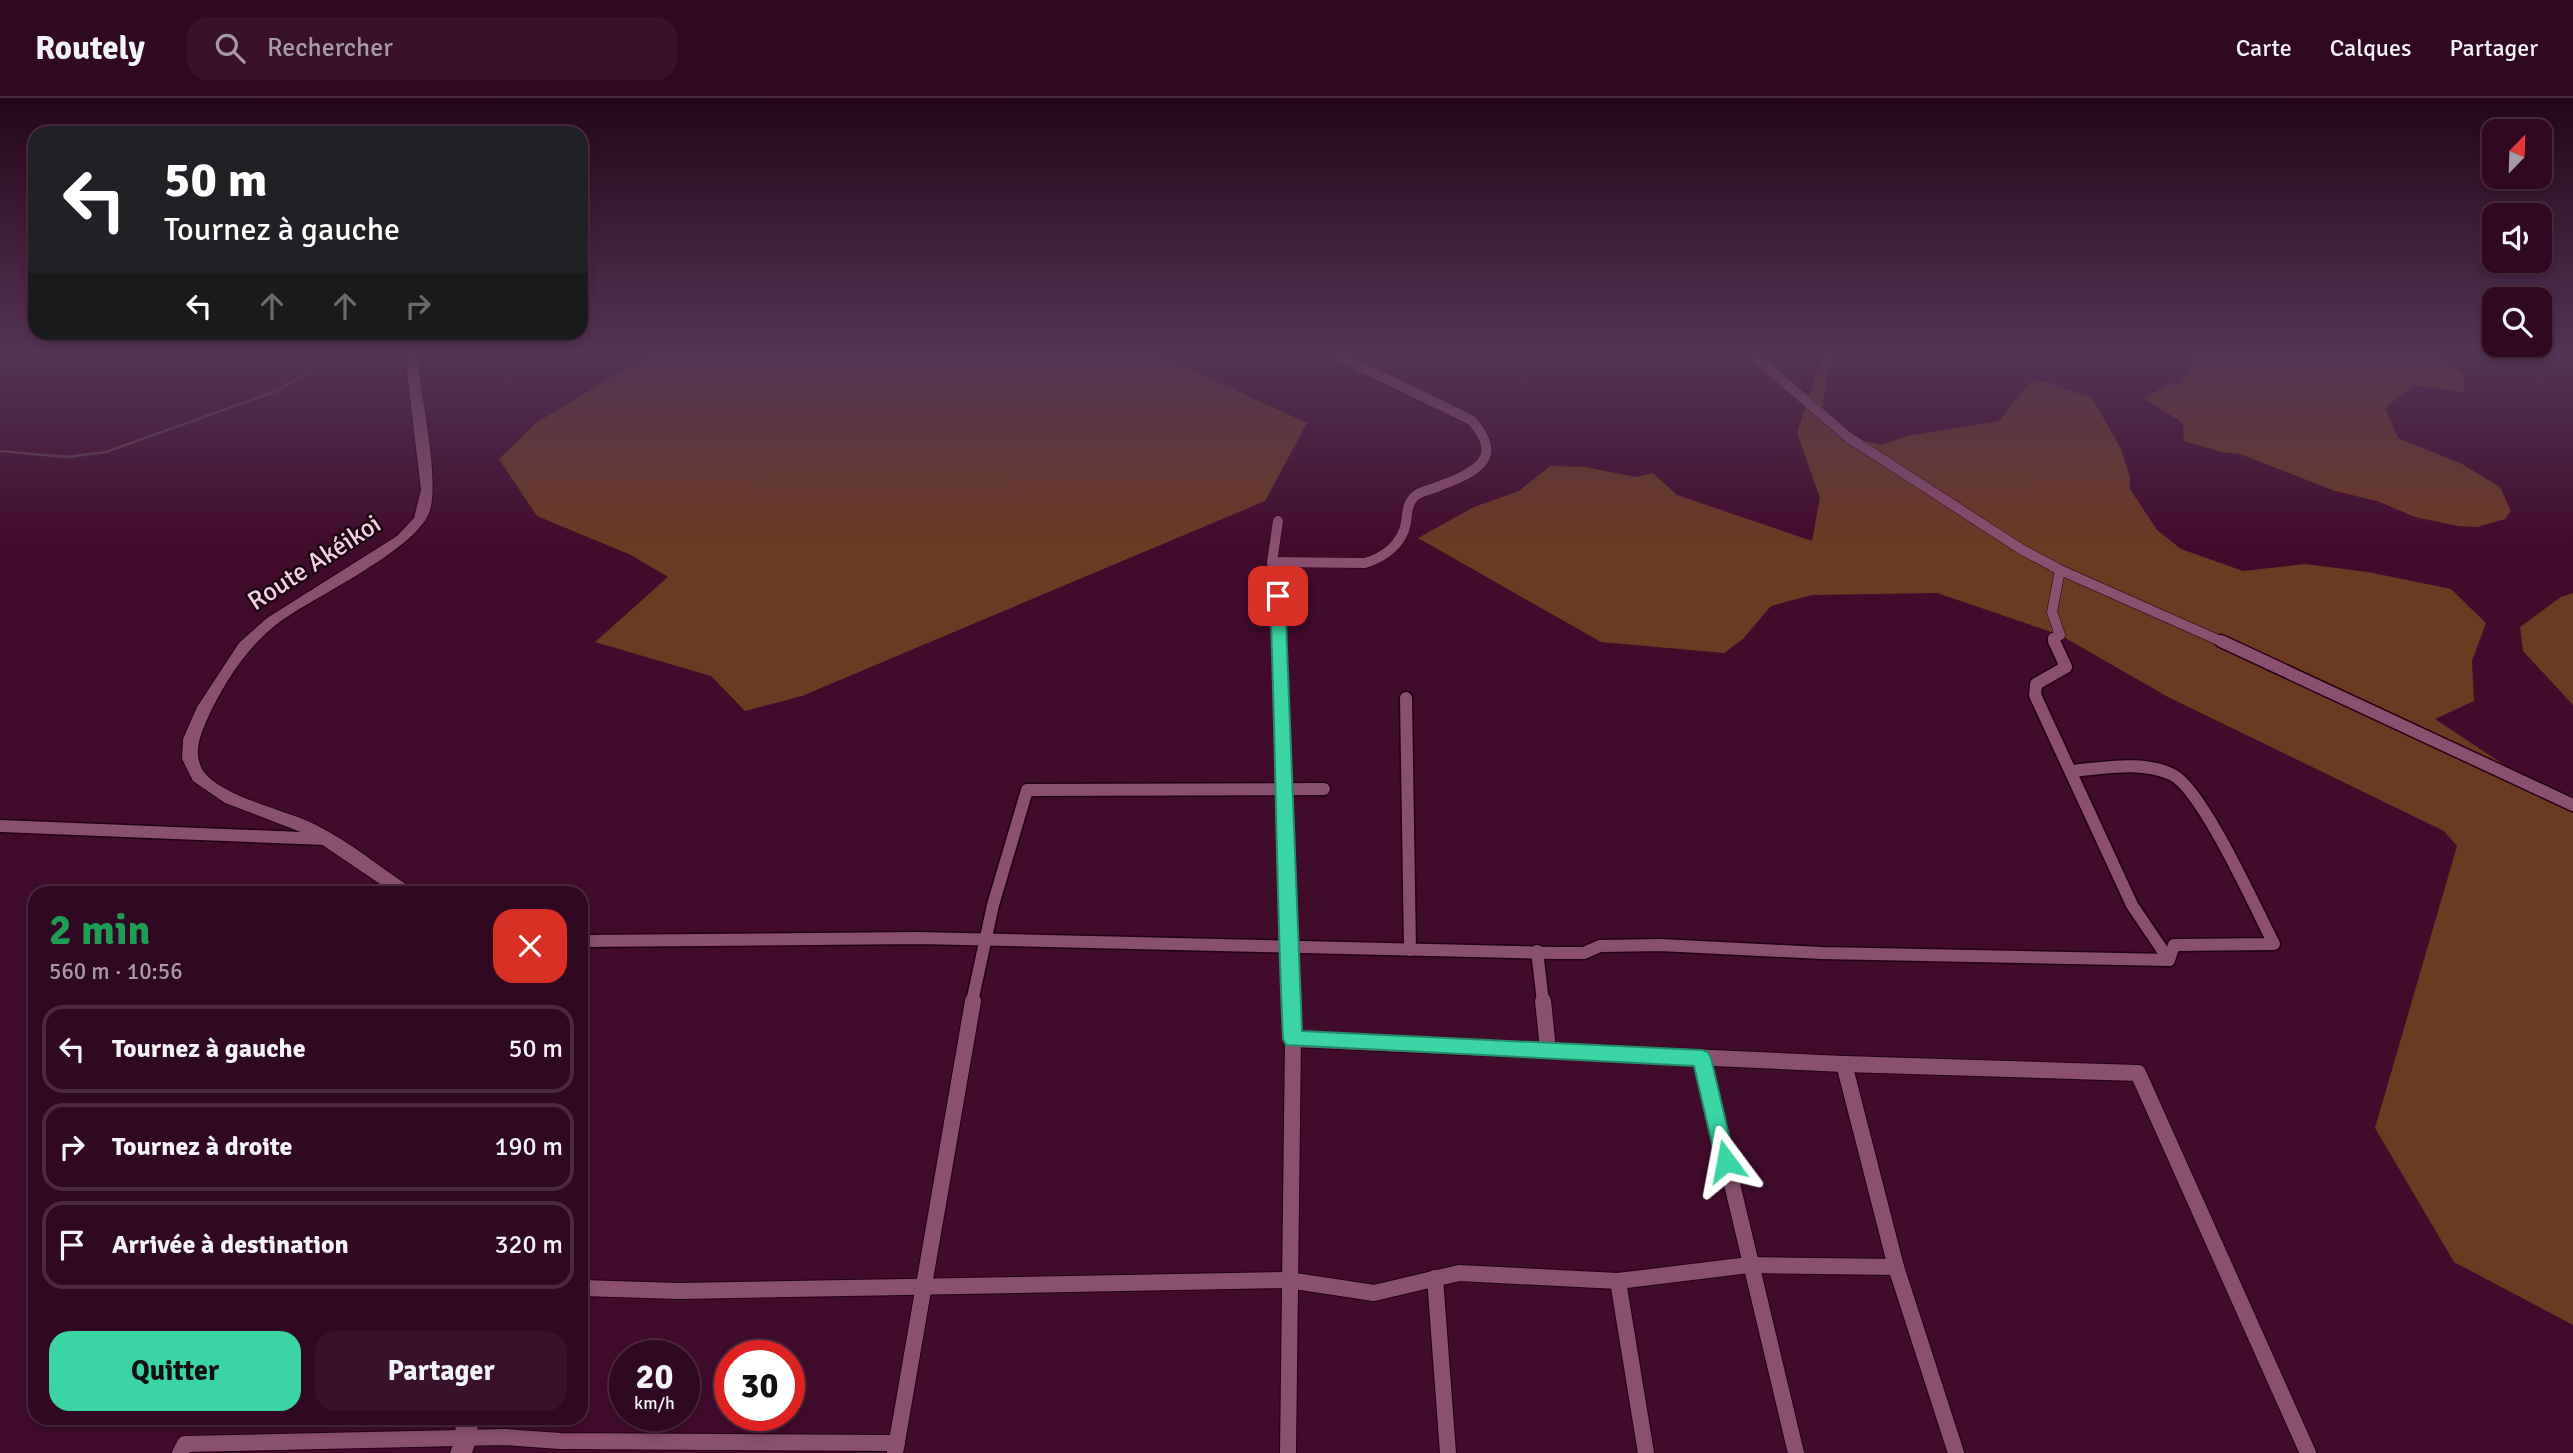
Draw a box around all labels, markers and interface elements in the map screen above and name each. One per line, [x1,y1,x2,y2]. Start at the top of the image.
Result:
search box [187,17,677,80]
text: Routely [35,28,145,69]
icon: search [211,29,249,67]
text: Rechercher [267,32,393,64]
text: Carte [2236,33,2292,63]
text: Calques [2330,33,2411,63]
text: Partager [2449,33,2538,63]
north arrow [2482,119,2552,189]
map controls [2482,119,2552,357]
text: 50 m [164,150,267,210]
icon: left [49,154,140,245]
button: sound [2482,203,2552,273]
text: Tournez à gauche [164,210,400,249]
icon: left [180,287,218,325]
icon: ahead [253,287,291,325]
icon: ahead [326,287,364,325]
icon: right [399,287,437,325]
button: search [2482,287,2552,357]
street label: Route Akéikoi [242,508,387,618]
pin [1248,566,1308,626]
icon: arrive [1259,577,1297,615]
text: 2 min [49,905,150,956]
button: close [493,909,567,983]
text: 560 m · 10:56 [49,957,183,986]
icon: left [53,1030,91,1068]
text: Tournez à gauche [112,1033,306,1065]
text: 50 m [508,1033,563,1065]
position arrow [1689,1124,1763,1198]
icon: right [53,1128,91,1166]
text: Tournez à droite [112,1131,292,1163]
text: 190 m [494,1131,563,1163]
icon: arrive [53,1226,91,1264]
text: Arrivée à destination [112,1229,349,1261]
text: 320 m [494,1229,563,1261]
button: Quitter [49,1331,301,1411]
button: Partager [315,1331,567,1411]
speed limit sign: 30 [714,1340,805,1431]
text: 20 [636,1355,673,1398]
text: km/h [634,1392,675,1414]

